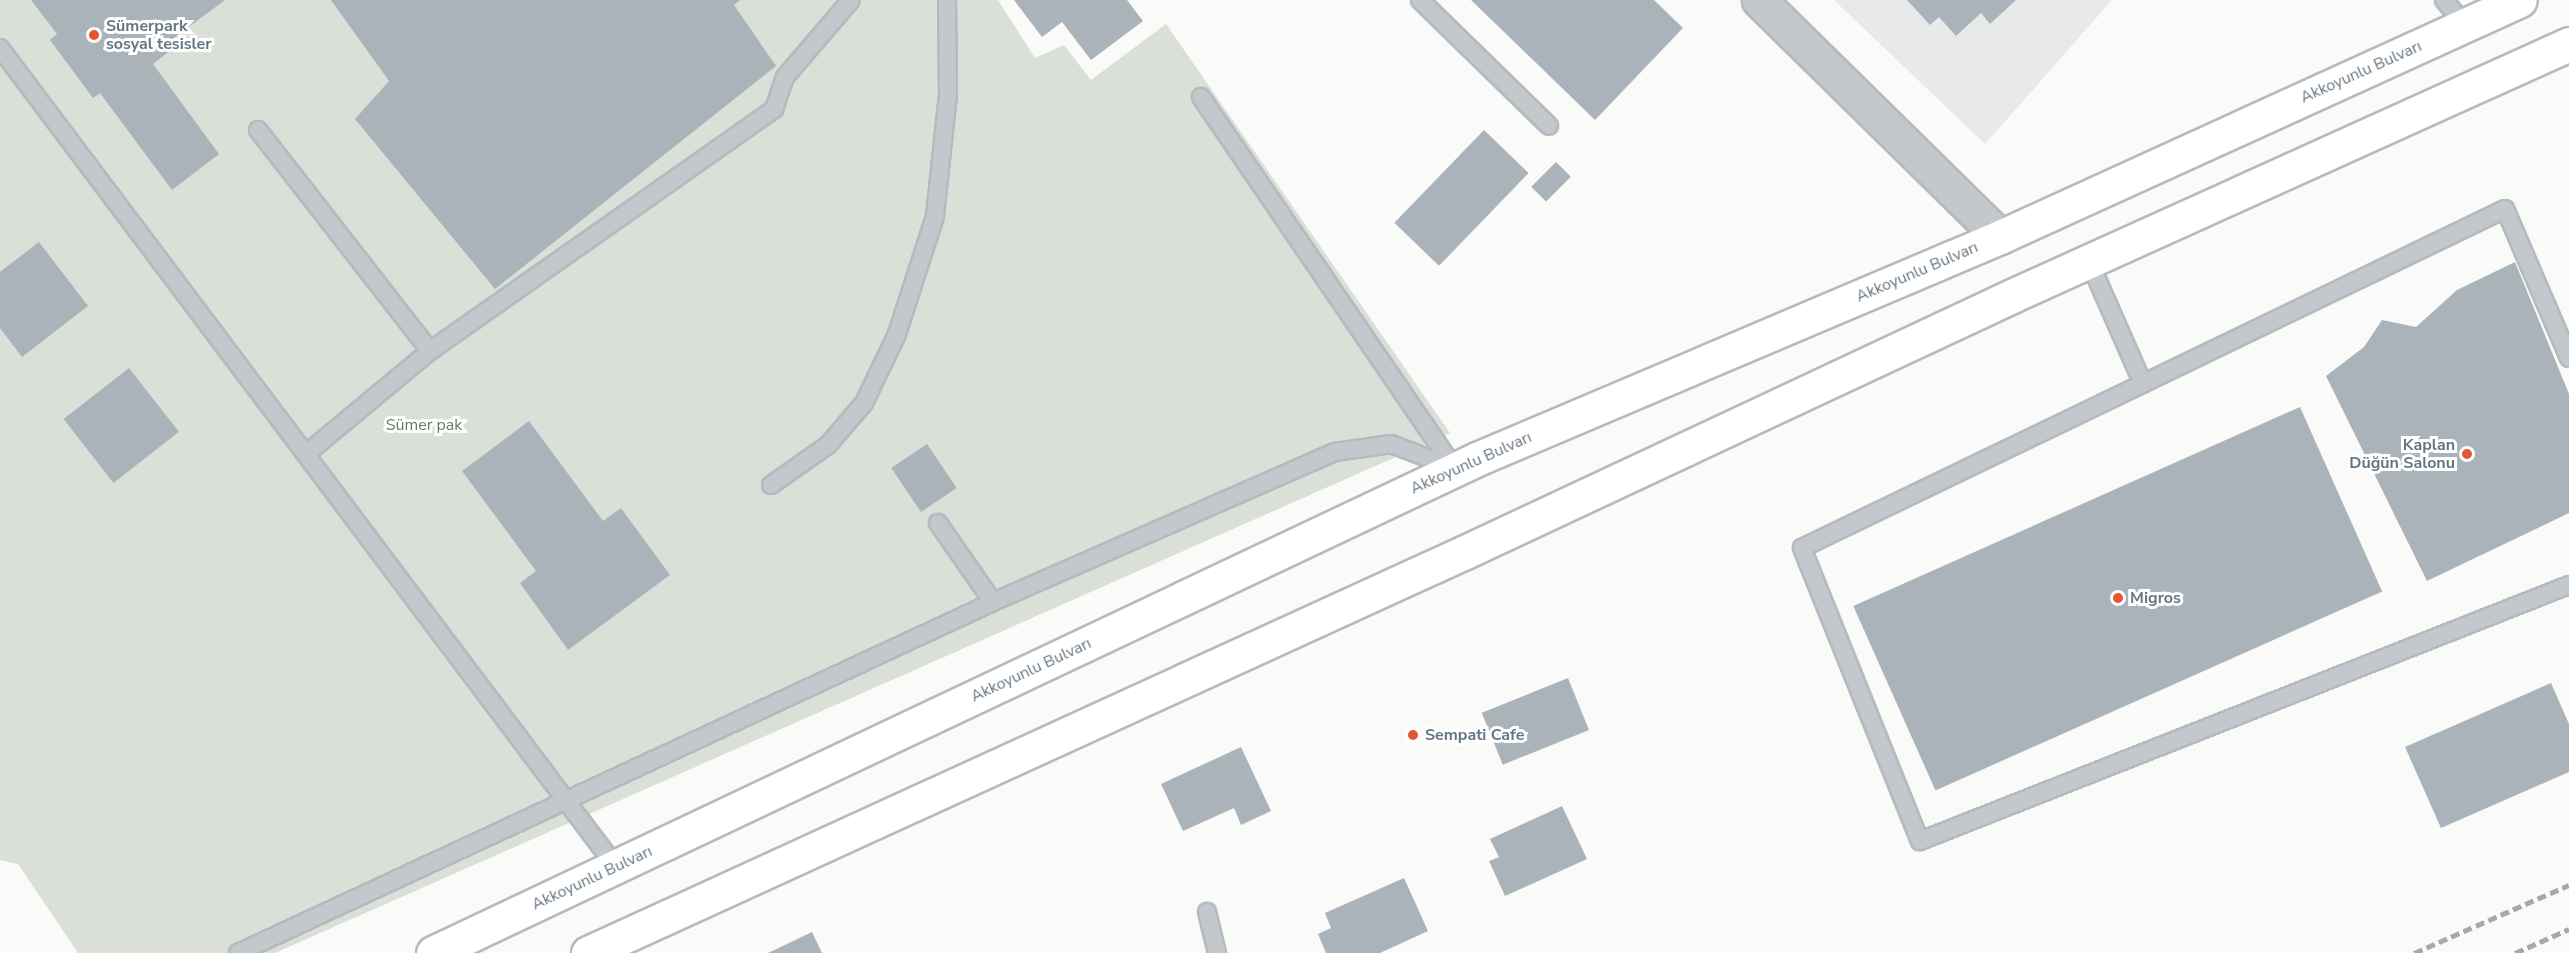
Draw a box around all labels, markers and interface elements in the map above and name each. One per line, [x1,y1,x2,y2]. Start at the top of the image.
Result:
place label: Sümerpark sosyal tesisler [106,16,212,54]
marker: Sümerpark sosyal tesisler [87,28,101,42]
street label: Akkoyunlu Bulvarı [2297,37,2425,107]
street label: Akkoyunlu Bulvarı [1853,238,1981,306]
park label: Sümer pak [386,415,462,435]
street label: Akkoyunlu Bulvarı [1407,428,1535,498]
place label: Kaplan Düğün Salonu [2349,435,2455,473]
marker: Kaplan Düğün Salonu [2460,447,2474,461]
place label: Migros [2130,588,2181,608]
marker: Migros [2111,591,2125,605]
street label: Akkoyunlu Bulvarı [968,634,1094,706]
place label: Sempati Cafe [1425,725,1524,745]
marker: Sempati Cafe [1406,728,1420,742]
street label: Akkoyunlu Bulvarı [529,842,655,914]

